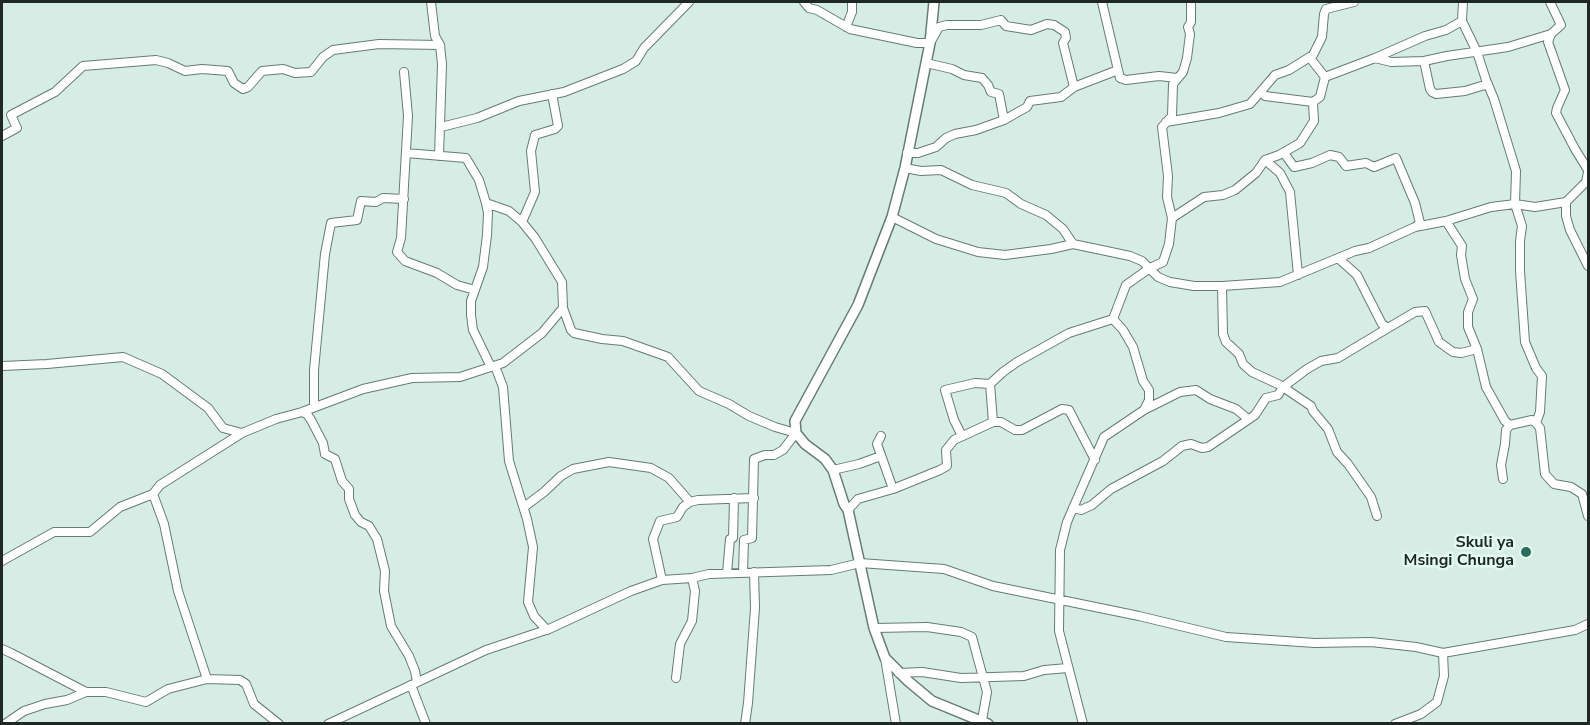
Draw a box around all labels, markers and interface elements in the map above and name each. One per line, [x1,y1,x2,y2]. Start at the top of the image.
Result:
place label: Skuli ya Msingi Chunga [1404,533,1514,571]
marker: Skuli ya Msingi Chunga [1519,545,1533,559]

